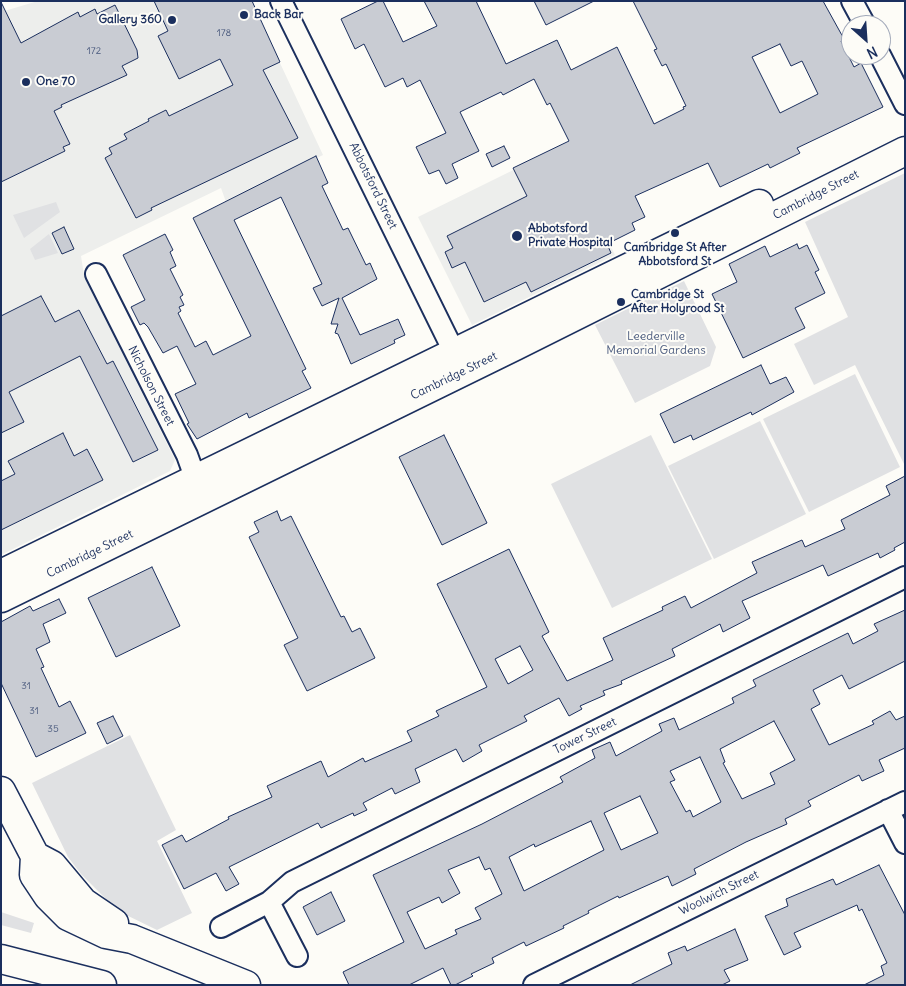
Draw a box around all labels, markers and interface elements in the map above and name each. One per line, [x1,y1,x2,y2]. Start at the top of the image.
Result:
place label: Back Bar [254,8,303,22]
marker: Back Bar [238,9,250,21]
place label: Gallery 360 [98,13,162,27]
marker: Gallery 360 [166,14,178,26]
north arrow [841,15,891,65]
house number: 178 [217,27,231,39]
text: N [864,42,880,63]
house number: 172 [87,45,101,57]
place label: One 70 [36,75,75,89]
marker: One 70 [20,76,32,88]
street label: Abbotsford Street [346,140,400,232]
street label: Cambridge Street [771,167,861,223]
place label: Abbotsford Private Hospital [528,222,613,250]
marker: Cambridge St After Abbotsford St [669,227,681,239]
marker: Abbotsford Private Hospital [510,229,524,243]
place label: Cambridge St After Abbotsford St [624,241,726,269]
place label: Cambridge St After Holyrood St [631,288,724,316]
marker: Cambridge St After Holyrood St [615,296,627,308]
park label: Leederville Memorial Gardens [606,330,706,358]
street label: Nicholson Street [125,344,177,428]
street label: Cambridge Street [408,349,500,403]
street label: Cambridge Street [44,527,136,581]
house number: 31 [21,680,31,692]
house number: 31 [29,705,39,717]
street label: Tower Street [551,715,619,757]
house number: 35 [47,723,59,735]
street label: Woolwich Street [677,868,761,918]

